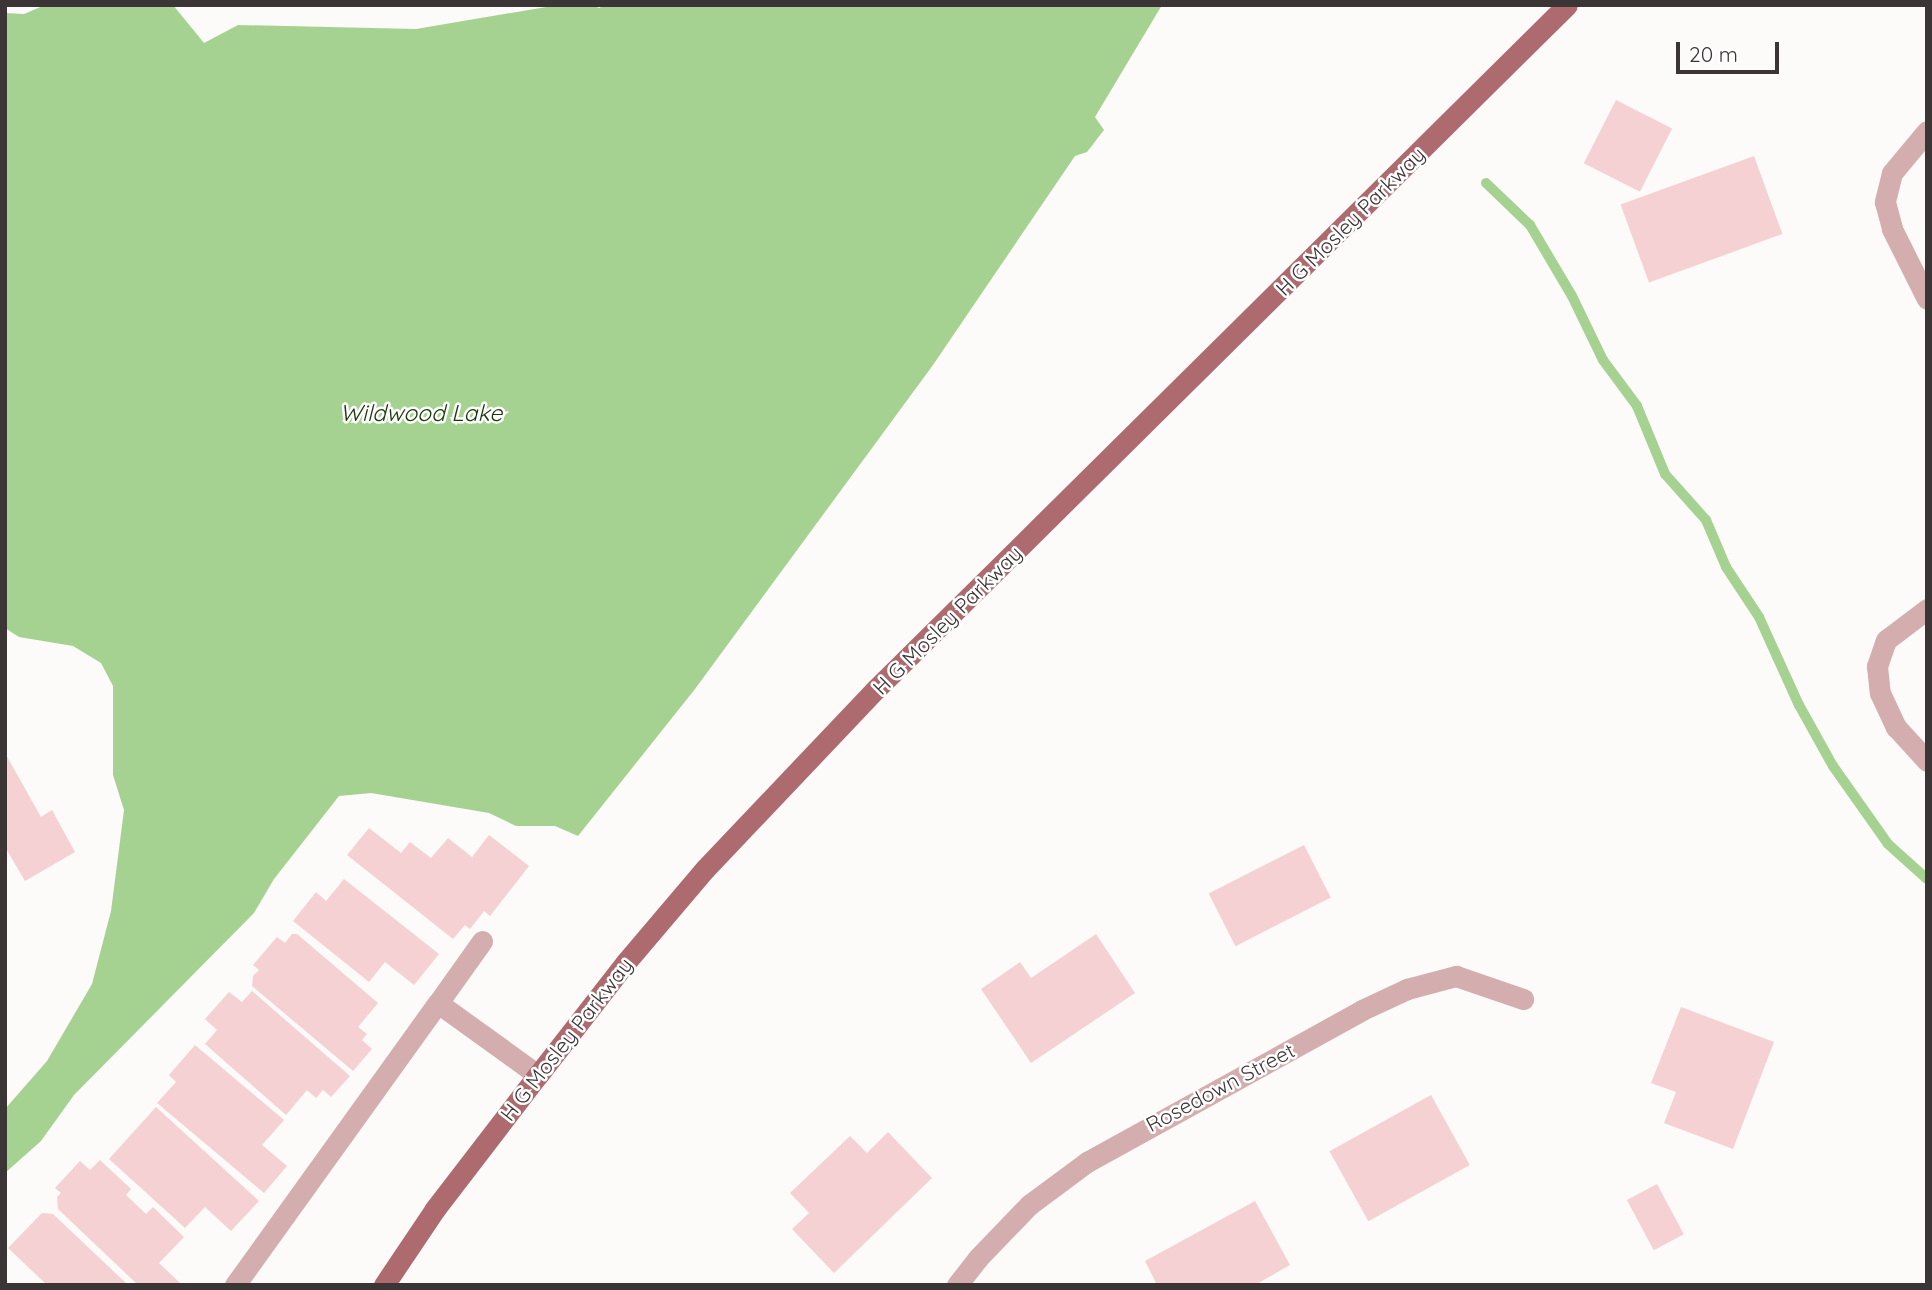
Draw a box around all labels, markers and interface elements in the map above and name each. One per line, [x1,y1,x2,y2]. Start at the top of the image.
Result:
scale bar [1680,28,1783,72]
text: 20 m [1689,41,1738,67]
street label: H G Mosley Parkway [1270,141,1430,301]
water label: Wildwood Lake [340,399,502,427]
street label: H G Mosley Parkway [867,540,1027,700]
street label: H G Mosley Parkway [494,952,638,1126]
street label: Rosedown Street [1141,1037,1299,1137]

